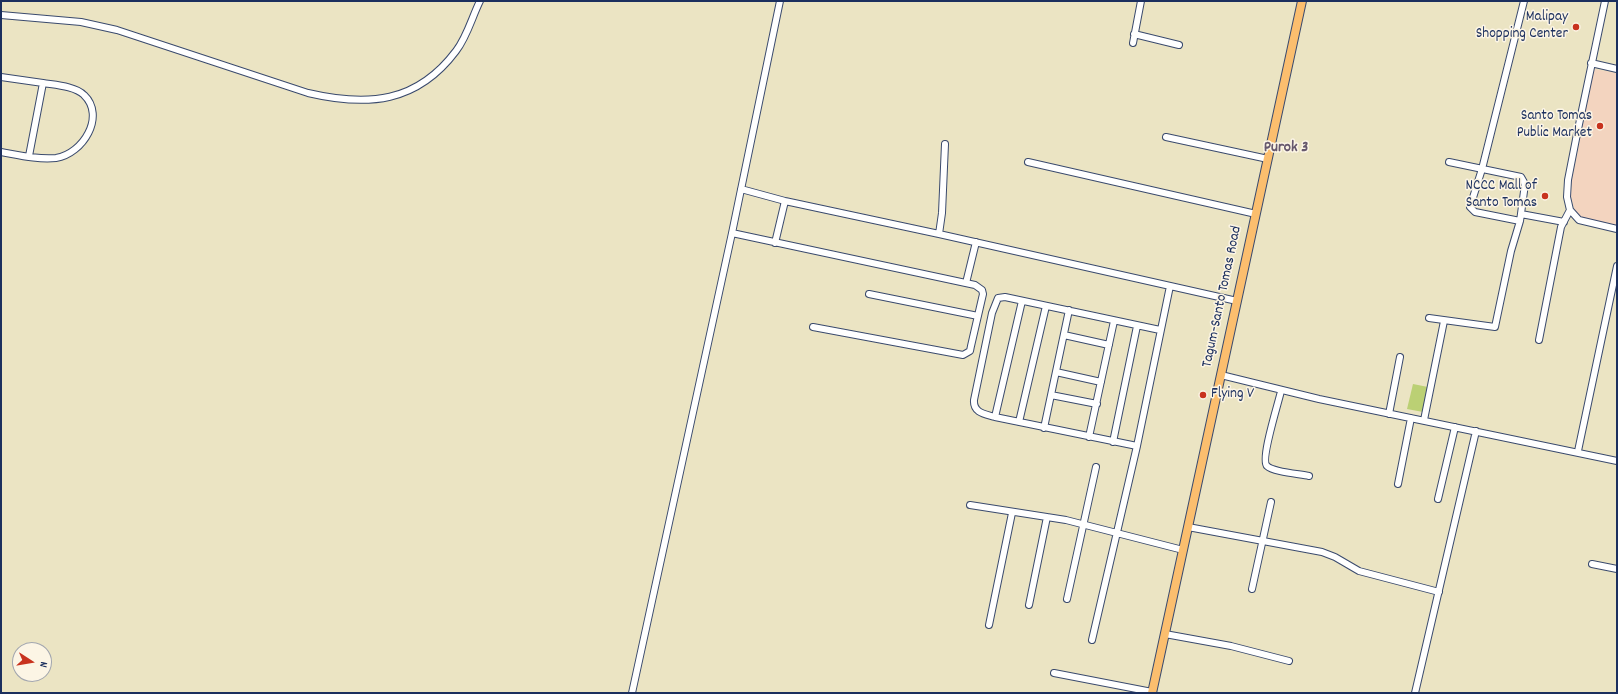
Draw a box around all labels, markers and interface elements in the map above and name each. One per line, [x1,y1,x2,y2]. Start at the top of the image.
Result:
place label: Malipay Shopping Center [1476,9,1568,44]
marker: Malipay Shopping Center [1571,22,1581,32]
place label: Santo Tomas Public Market [1517,108,1592,143]
marker: Santo Tomas Public Market [1595,121,1605,131]
district label: Purok 3 [1264,139,1308,159]
place label: NCCC Mall of Santo Tomas [1466,178,1537,213]
marker: NCCC Mall of Santo Tomas [1540,191,1550,201]
street label: Tagum-Santo Tomas Road [1199,225,1247,369]
place label: Flying V [1211,386,1254,404]
marker: Flying V [1198,390,1208,400]
north arrow [12,642,52,682]
text: N [34,660,51,669]

